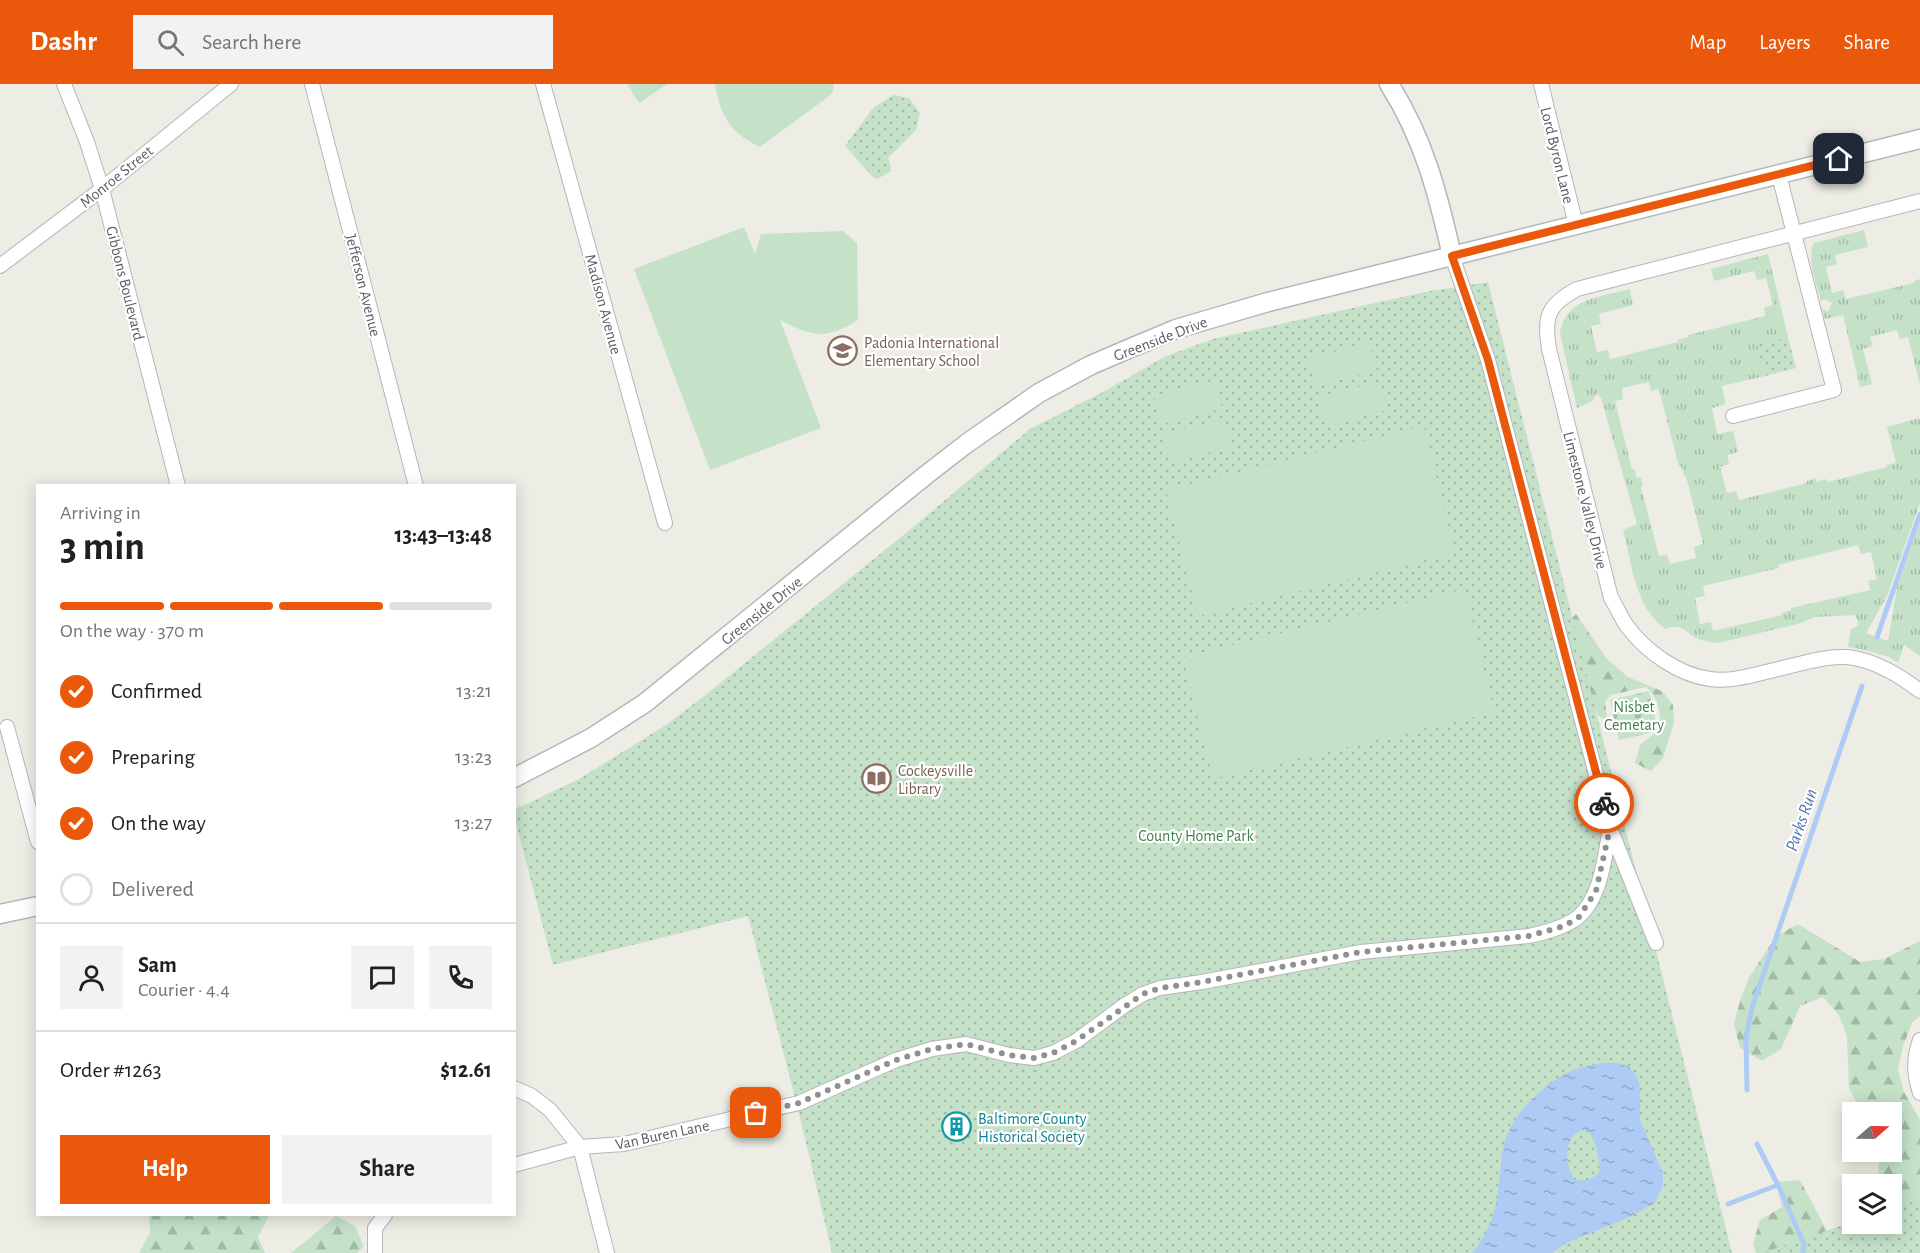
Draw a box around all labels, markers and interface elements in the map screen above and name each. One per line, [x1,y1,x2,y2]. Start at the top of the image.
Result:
search box [133,15,553,69]
icon: search [154,26,187,59]
text: Dashr [30,28,97,56]
text: Search here [202,31,301,53]
text: Map [1690,32,1726,53]
text: Layers [1759,32,1810,53]
text: Share [1843,32,1890,53]
street label: Lord Byron Lane [1536,105,1577,205]
pin [1813,133,1864,184]
icon: home [1822,142,1855,175]
street label: Monroe Street [77,143,156,211]
street label: Gibbons Boulevard [103,224,147,342]
street label: Jefferson Avenue [343,232,384,338]
street label: Madison Avenue [582,252,624,356]
street label: Greenside Drive [1111,314,1209,364]
school or university icon: Padonia International Elementary School [827,335,859,367]
place label: Padonia International Elementary School [864,335,999,370]
street label: Limestone Valley Drive [1559,430,1610,571]
text: Arriving in [60,503,141,523]
text: 13:43–13:48 [395,524,492,546]
text: 3 min [60,528,145,567]
street label: Greenside Drive [718,573,805,648]
text: On the way · 370 m [60,621,204,641]
icon: check [60,675,93,708]
text: Confirmed [111,680,202,702]
text: 13:21 [456,681,492,701]
park label: Nisbet Cemetary [1604,699,1664,734]
icon: check [60,741,93,774]
text: Preparing [111,746,195,768]
text: 13:23 [455,747,492,767]
library icon: Cockeysville Library [861,763,893,795]
place label: Cockeysville Library [898,763,973,798]
courier [1574,773,1634,833]
icon: bike [1588,787,1621,820]
water label: Parks Run [1783,787,1821,854]
icon: check [60,807,93,840]
text: On the way [111,812,206,834]
text: 13:27 [455,813,492,833]
park label: County Home Park [1138,828,1254,845]
text: Delivered [111,878,194,900]
button: person [60,946,123,1009]
button: chat [351,946,414,1009]
button: phone [429,946,492,1009]
text: Sam [138,954,177,976]
text: Courier · 4.4 [138,980,230,1000]
text: Order #1263 [60,1059,162,1081]
text: $12.61 [440,1059,492,1081]
pin [730,1087,781,1138]
icon: bag [739,1096,772,1129]
north arrow [1842,1102,1902,1162]
map controls [1842,1102,1902,1234]
building icon: Baltimore County Historical Society [941,1111,973,1143]
place label: Baltimore County Historical Society [978,1111,1087,1146]
street label: Van Buren Lane [614,1117,711,1153]
button: Help [60,1135,270,1204]
button: Share [282,1135,492,1204]
button: layers [1842,1174,1902,1234]

